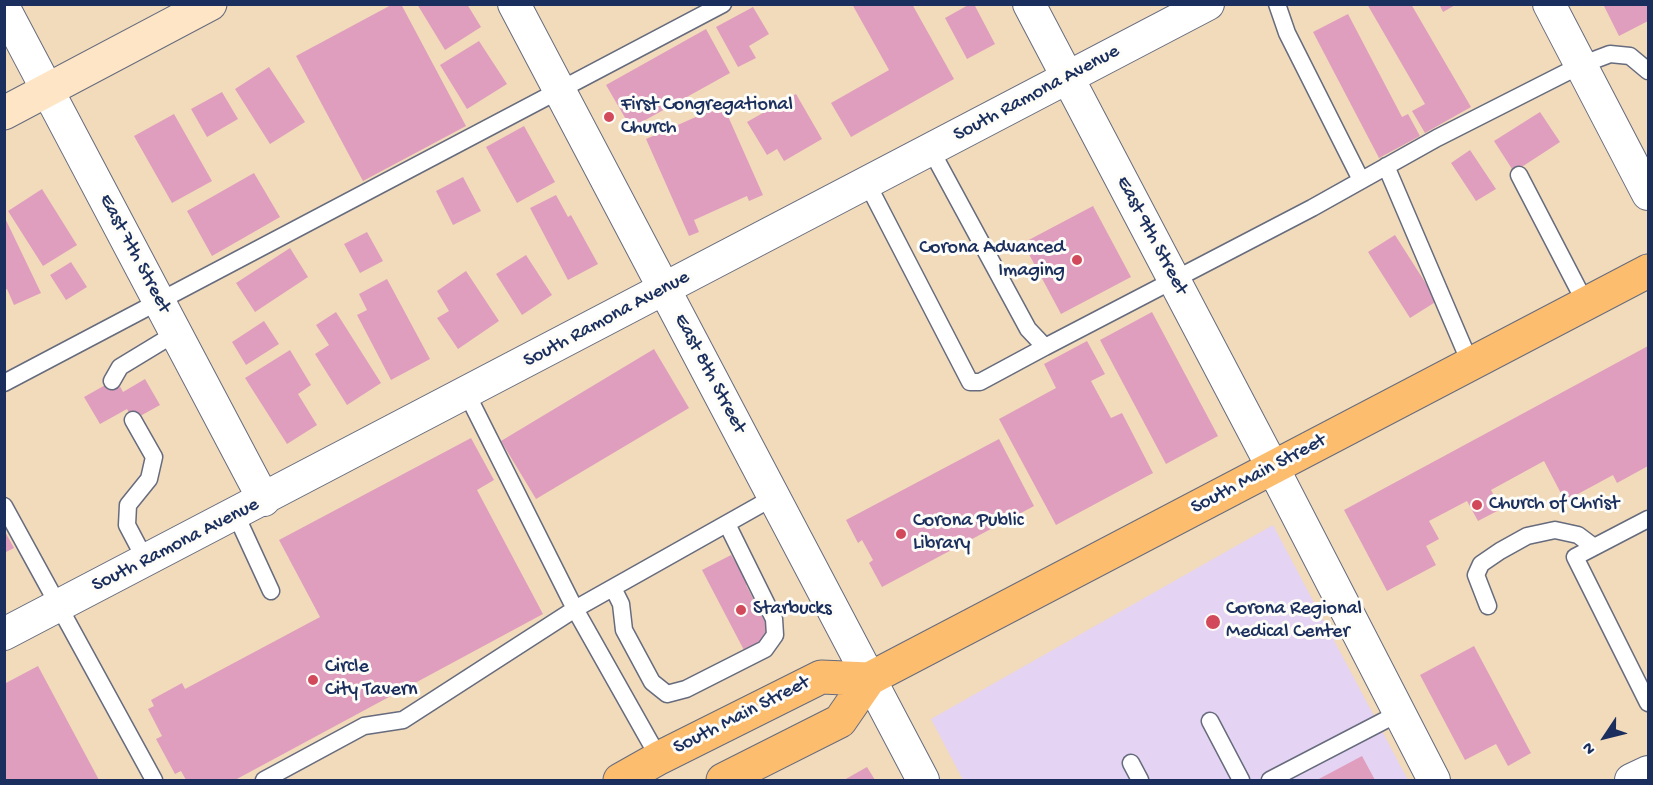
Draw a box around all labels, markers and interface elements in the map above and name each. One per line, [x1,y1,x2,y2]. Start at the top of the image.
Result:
street label: South Ramona Avenue [950,40,1124,148]
place label: First Congregational Church [621,94,793,141]
marker: First Congregational Church [602,110,616,124]
street label: East 9th Street [1110,173,1192,299]
street label: East 7th Street [93,190,175,318]
place label: Corona Advanced Imaging [919,237,1065,284]
marker: Corona Advanced Imaging [1070,253,1084,267]
street label: South Ramona Avenue [520,266,694,374]
street label: East 8th Street [667,310,751,438]
street label: South Main Street [1187,429,1331,521]
street label: South Ramona Avenue [88,493,264,599]
place label: Church of Christ [1489,493,1619,517]
marker: Church of Christ [1470,498,1484,512]
place label: Corona Public Library [913,510,1024,557]
marker: Corona Public Library [894,527,908,541]
place label: Starbucks [753,598,832,622]
place label: Corona Regional Medical Center [1226,598,1362,645]
marker: Starbucks [734,603,748,617]
marker: Corona Regional Medical Center [1204,613,1222,631]
place label: Circle City Tavern [325,656,417,703]
street label: South Main Street [670,671,814,761]
marker: Circle City Tavern [306,673,320,687]
north arrow [1575,707,1635,767]
text: N [1579,738,1601,757]

